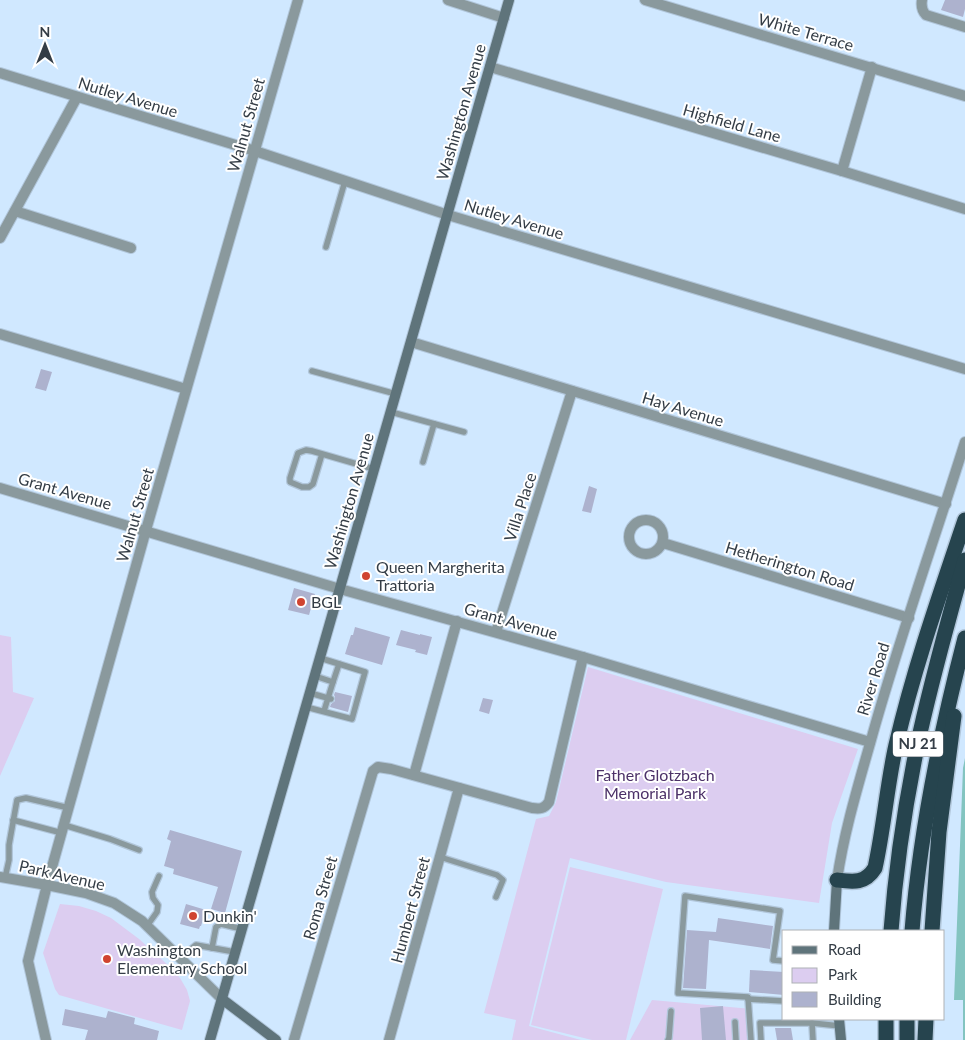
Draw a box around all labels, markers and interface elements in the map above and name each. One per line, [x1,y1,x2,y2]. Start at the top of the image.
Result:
street label: White Terrace [756,9,856,54]
north arrow [20,20,70,70]
text: N [40,23,50,40]
street label: Washington Avenue [432,42,489,182]
street label: Nutley Avenue [76,72,180,121]
street label: Walnut Street [223,75,268,174]
street label: Highfield Lane [681,99,783,146]
street label: Nutley Avenue [462,194,566,243]
street label: Hay Avenue [640,387,726,430]
street label: Washington Avenue [320,431,377,571]
street label: Walnut Street [112,465,157,564]
street label: Grant Avenue [16,468,114,513]
street label: Villa Place [499,470,540,544]
street label: Hetherington Road [723,537,857,594]
place label: Queen Margherita Trattoria [376,557,505,594]
marker: Queen Margherita Trattoria [360,570,372,582]
place label: BGL [311,592,341,611]
marker: BGL [295,596,307,608]
street label: Grant Avenue [462,598,560,643]
street label: River Road [852,640,893,718]
road number: NJ 21 [893,732,943,756]
park label: Father Glotzbach Memorial Park [595,765,715,802]
street label: Roma Street [299,854,341,942]
street label: Humbert Street [386,854,433,965]
street label: Park Avenue [17,855,107,894]
place label: Dunkin' [203,906,257,925]
marker: Dunkin' [187,910,199,922]
legend [782,930,945,1020]
place label: Washington Elementary School [117,940,247,977]
text: Road [828,940,861,958]
marker: Washington Elementary School [101,953,113,965]
text: Park [828,965,858,983]
text: Building [828,990,881,1008]

